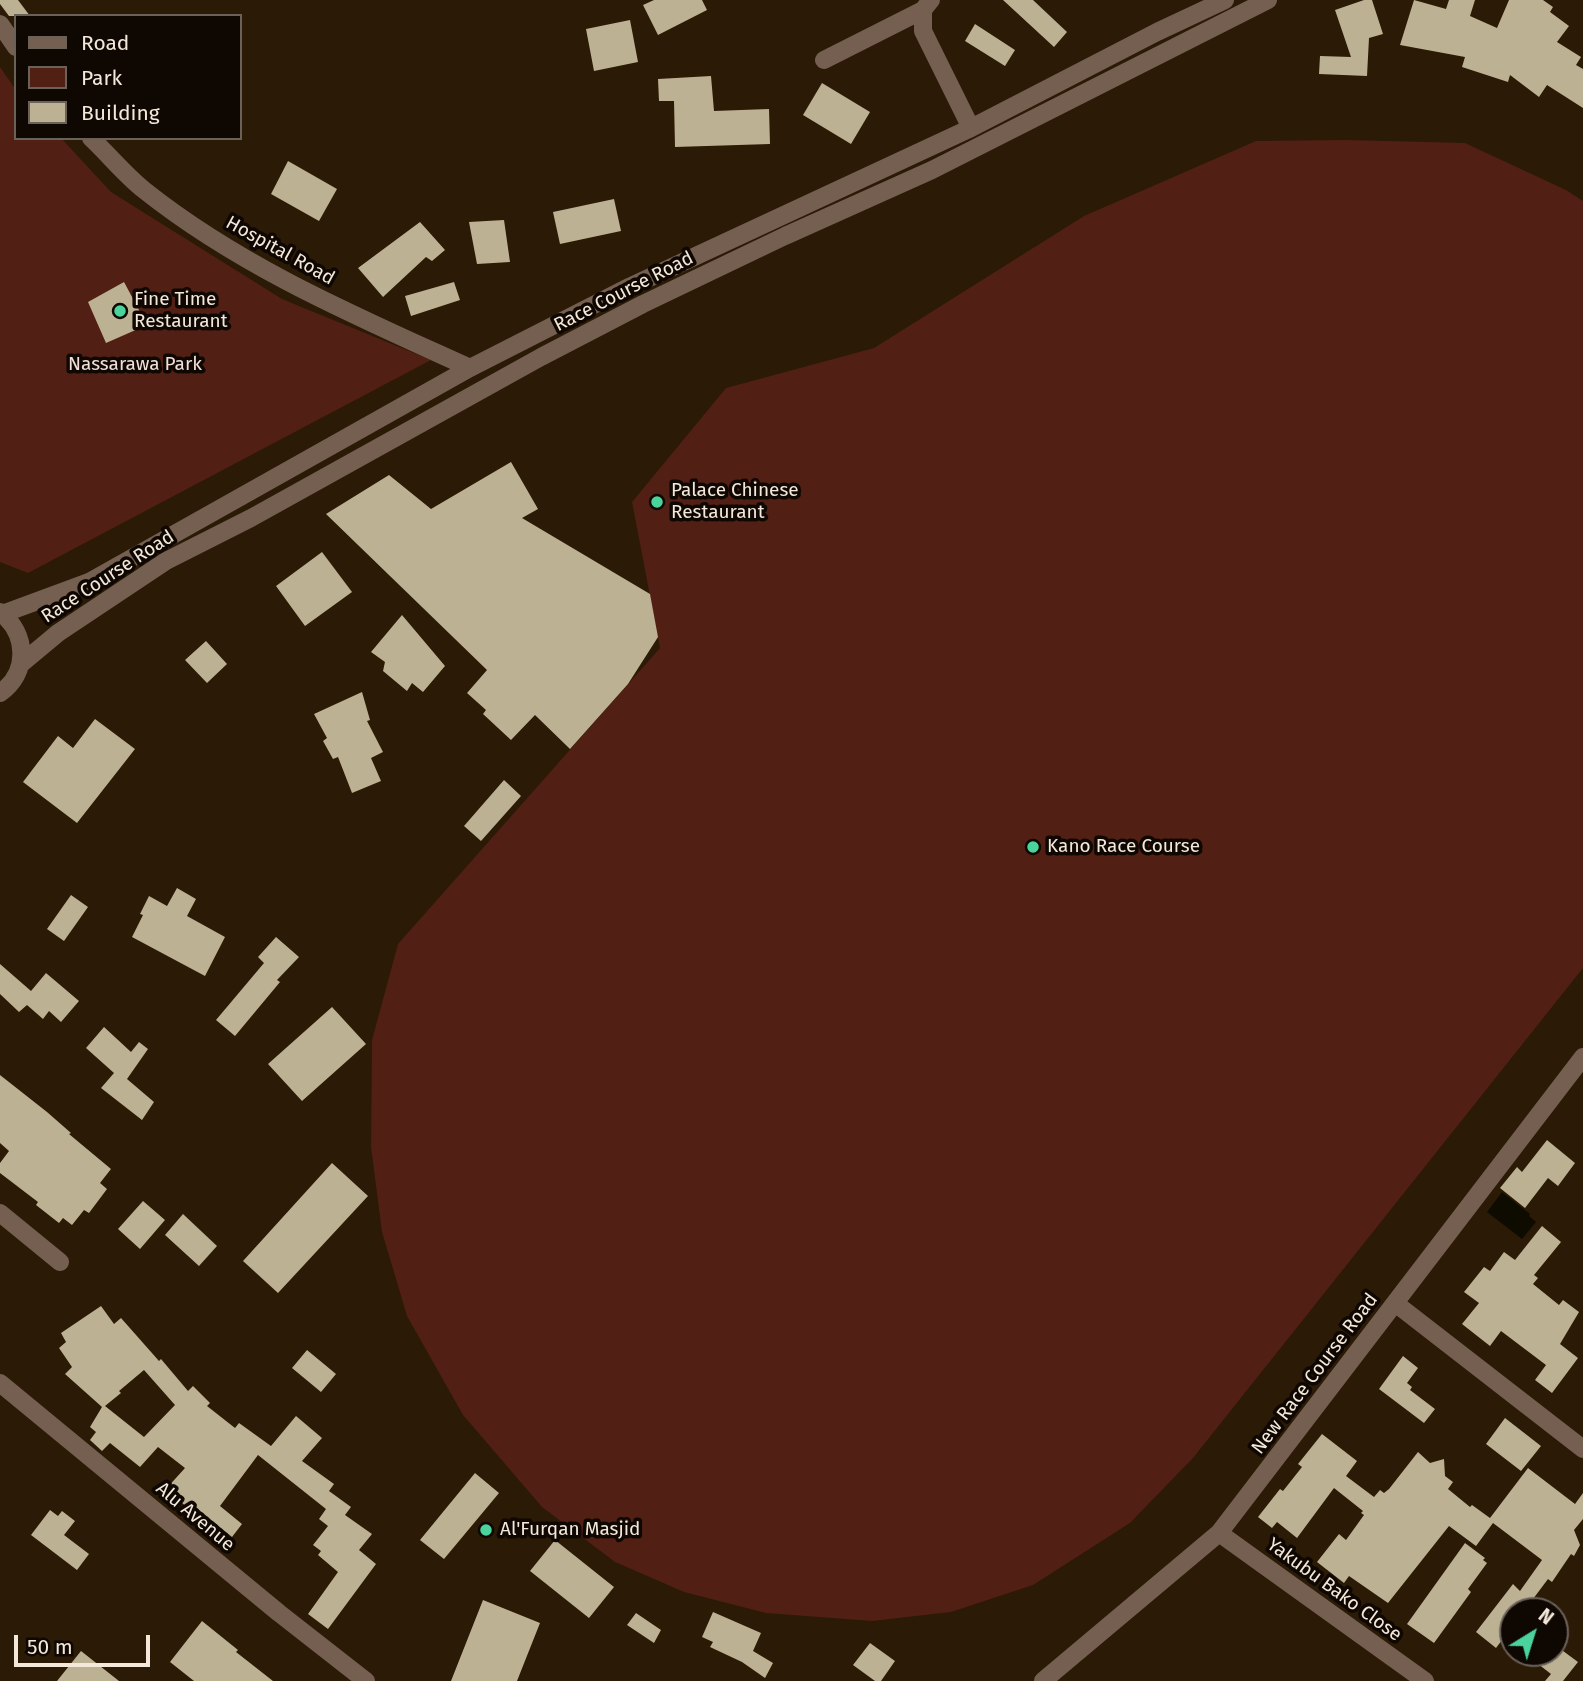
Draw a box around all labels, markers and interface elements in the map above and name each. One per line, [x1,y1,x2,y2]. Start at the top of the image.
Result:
legend [14,14,242,140]
text: Road [81,30,129,56]
text: Park [81,65,122,91]
text: Building [81,100,160,126]
street label: Hospital Road [222,212,338,290]
street label: Race Course Road [551,247,697,337]
place label: Fine Time Restaurant [134,289,228,333]
marker: Fine Time Restaurant [112,303,128,319]
park label: Nassarawa Park [68,354,202,376]
place label: Palace Chinese Restaurant [671,480,799,524]
marker: Palace Chinese Restaurant [649,494,665,510]
street label: Race Course Road [38,526,178,628]
place label: Kano Race Course [1047,836,1200,858]
marker: Kano Race Course [1025,839,1041,855]
street label: New Race Course Road [1247,1289,1383,1459]
street label: Alu Avenue [151,1478,239,1556]
place label: Al'Furqan Masjid [500,1519,640,1541]
marker: Al'Furqan Masjid [478,1522,494,1538]
street label: Yakubu Bako Close [1262,1533,1406,1647]
north arrow [1499,1597,1569,1667]
text: N [1534,1604,1558,1630]
scale bar [18,1622,154,1666]
text: 50 m [27,1634,73,1660]

